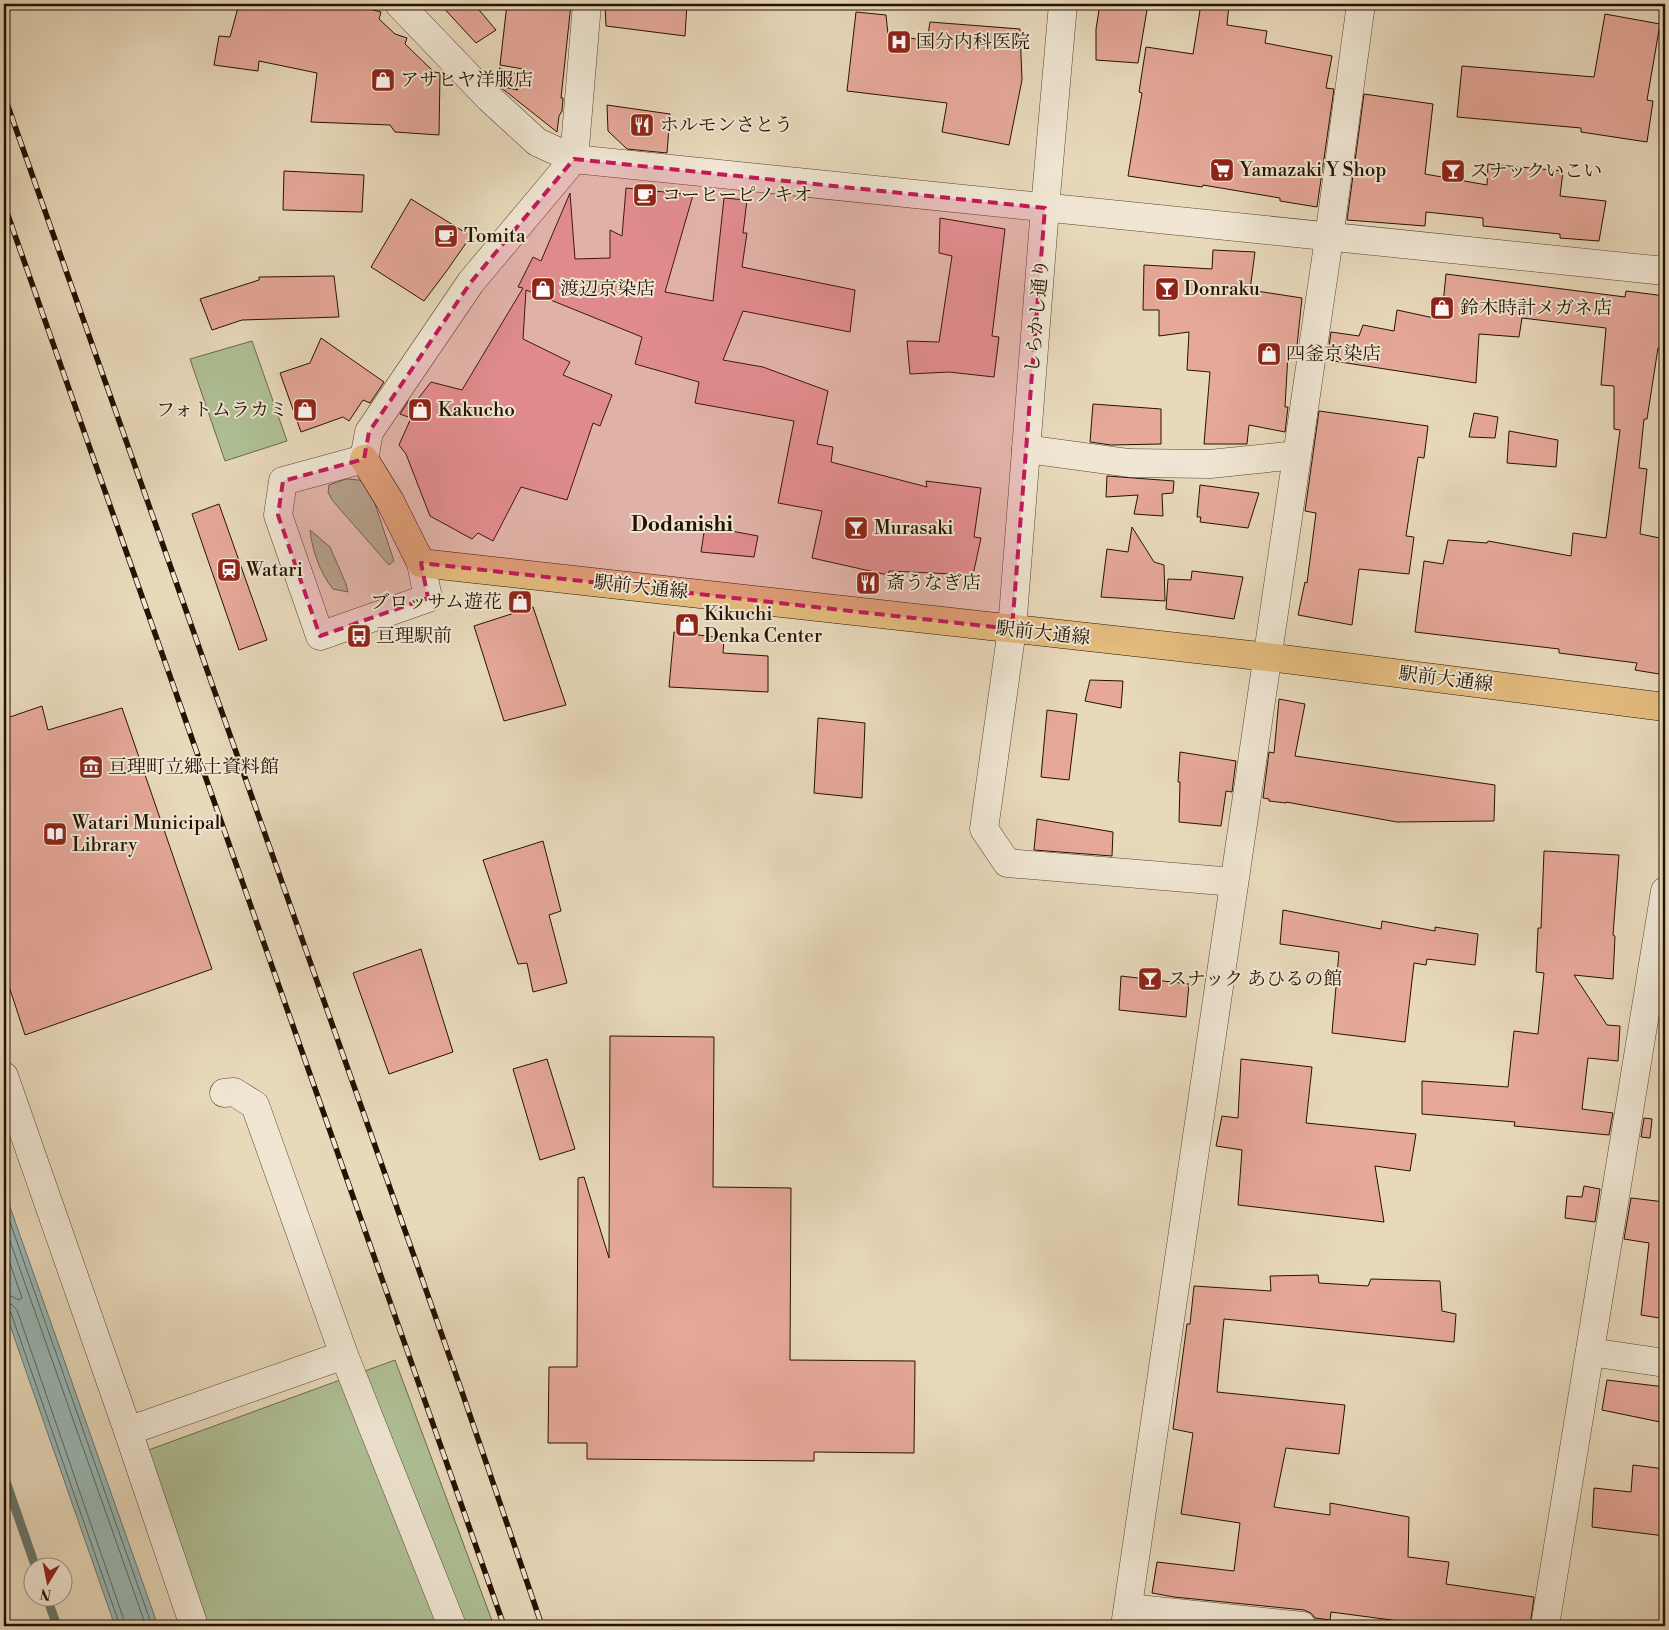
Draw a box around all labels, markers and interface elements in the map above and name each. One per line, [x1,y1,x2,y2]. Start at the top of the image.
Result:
hospital icon: 国分内科医院 [886,29,912,55]
place label: 国分内科医院 [916,30,1030,54]
shop icon: アサヒヤ洋服店 [370,67,396,93]
place label: アサヒヤ洋服店 [400,68,533,92]
restaurant icon: ホルモンさとう [629,112,655,138]
place label: ホルモンさとう [660,113,793,137]
supermarket icon: Yamazaki Y Shop [1209,157,1235,183]
place label: Yamazaki Y Shop [1239,158,1387,182]
bar icon: スナックいこい [1440,158,1466,184]
place label: スナックいこい [1470,159,1602,183]
cafe icon: コーヒーピノキオ [632,182,658,208]
place label: コーヒーピノキオ [662,183,812,207]
cafe icon: Tomita [433,223,459,249]
place label: Tomita [464,224,526,248]
street label: しらかし通り [1020,258,1054,374]
shop icon: 渡辺京染店 [530,276,556,302]
bar icon: Donraku [1154,276,1180,302]
place label: 渡辺京染店 [560,277,655,301]
place label: Donraku [1184,277,1260,301]
shop icon: 鈴木時計メガネ店 [1429,295,1455,321]
place label: 鈴木時計メガネ店 [1460,296,1612,320]
shop icon: 四釜京染店 [1256,341,1282,367]
place label: 四釜京染店 [1286,342,1381,366]
shop icon: フォトムラカミ [292,397,318,423]
shop icon: Kakucho [407,397,433,423]
place label: フォトムラカミ [156,398,288,422]
place label: Kakucho [438,398,515,422]
district label: Dodanishi [631,512,733,538]
bar icon: Murasaki [843,515,869,541]
place label: Murasaki [874,516,954,540]
station icon: Watari [216,557,242,583]
place label: Watari [245,558,303,582]
street label: 駅前大通線 [592,570,690,604]
restaurant icon: 斎うなぎ店 [855,570,881,596]
place label: 斎うなぎ店 [886,571,981,595]
shop icon: ブロッサム遊花 [507,589,533,615]
place label: ブロッサム遊花 [370,590,502,614]
place label: Kikuchi Denka Center [704,602,822,648]
shop icon: Kikuchi Denka Center [674,612,700,638]
street label: 駅前大通線 [994,616,1092,650]
bus stop icon: 亘理駅前 [346,623,372,649]
place label: 亘理駅前 [376,624,452,648]
street label: 駅前大通線 [1397,661,1495,697]
museum icon: 亘理町立郷土資料館 [78,754,104,780]
place label: 亘理町立郷土資料館 [108,755,279,779]
place label: Watari Municipal Library [71,811,221,857]
library icon: Watari Municipal Library [42,821,68,847]
bar icon: スナック あひるの館 [1137,966,1163,992]
place label: スナック あひるの館 [1168,967,1342,991]
north arrow [22,1558,72,1608]
text: N [39,1584,53,1604]

